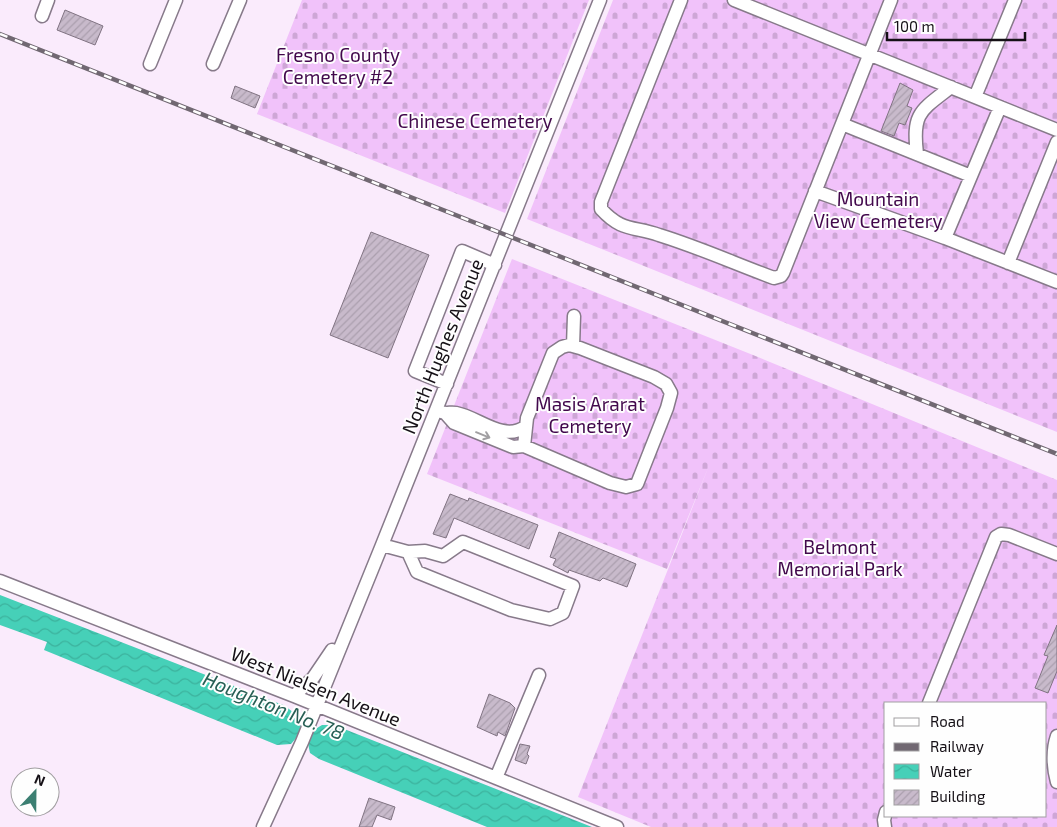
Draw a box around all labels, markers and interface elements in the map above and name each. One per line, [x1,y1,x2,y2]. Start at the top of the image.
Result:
scale bar [887,10,1024,42]
text: 100 m [894,17,935,35]
park label: Fresno County Cemetery #2 [276,43,400,88]
park label: Chinese Cemetery [398,109,552,132]
park label: Mountain View Cemetery [814,187,943,232]
street label: North Hughes Avenue [396,255,488,437]
park label: Masis Ararat Cemetery [535,392,645,437]
one-way arrow [475,430,490,440]
park label: Belmont Memorial Park [777,535,903,580]
street label: West Nielsen Avenue [228,641,404,731]
water label: Houghton No. 78 [200,666,348,744]
legend [884,702,1047,817]
text: Road [930,712,965,730]
text: Railway [930,737,984,755]
text: Water [930,762,972,780]
north arrow [10,767,60,817]
text: N [32,770,48,789]
text: Building [930,787,986,805]

